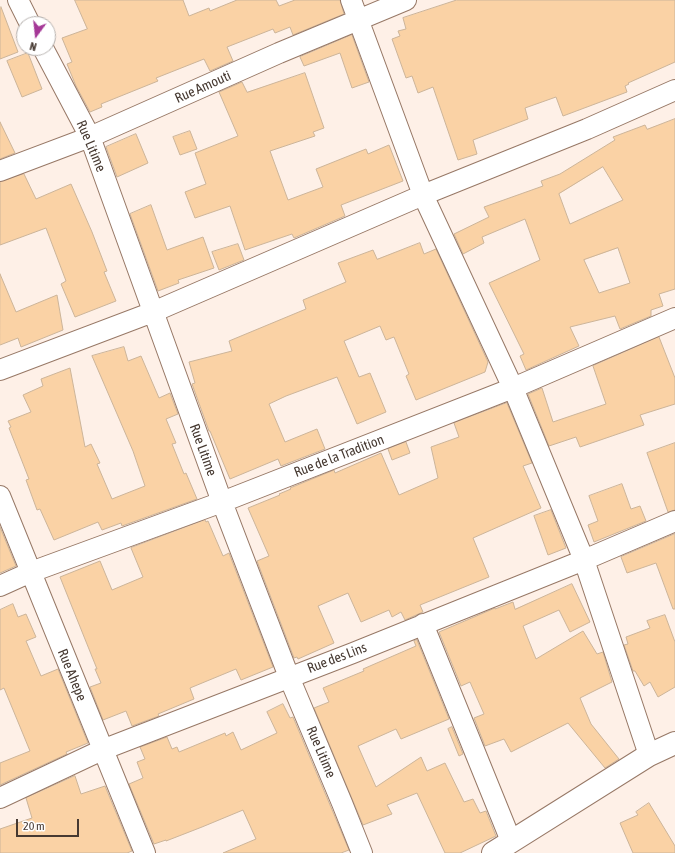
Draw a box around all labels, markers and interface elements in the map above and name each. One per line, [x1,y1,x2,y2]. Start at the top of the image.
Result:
north arrow [16,16,56,56]
text: N [28,40,38,53]
street label: Rue Amouti [172,67,234,107]
street label: Rue Litime [73,118,109,174]
street label: Rue Litime [186,422,220,478]
street label: Rue de la Tradition [292,431,386,481]
street label: Rue des Lins [305,639,369,677]
street label: Rue Ahepe [54,646,90,704]
street label: Rue Litime [303,724,339,780]
scale bar [18,811,81,837]
text: 20 m [23,819,45,833]

